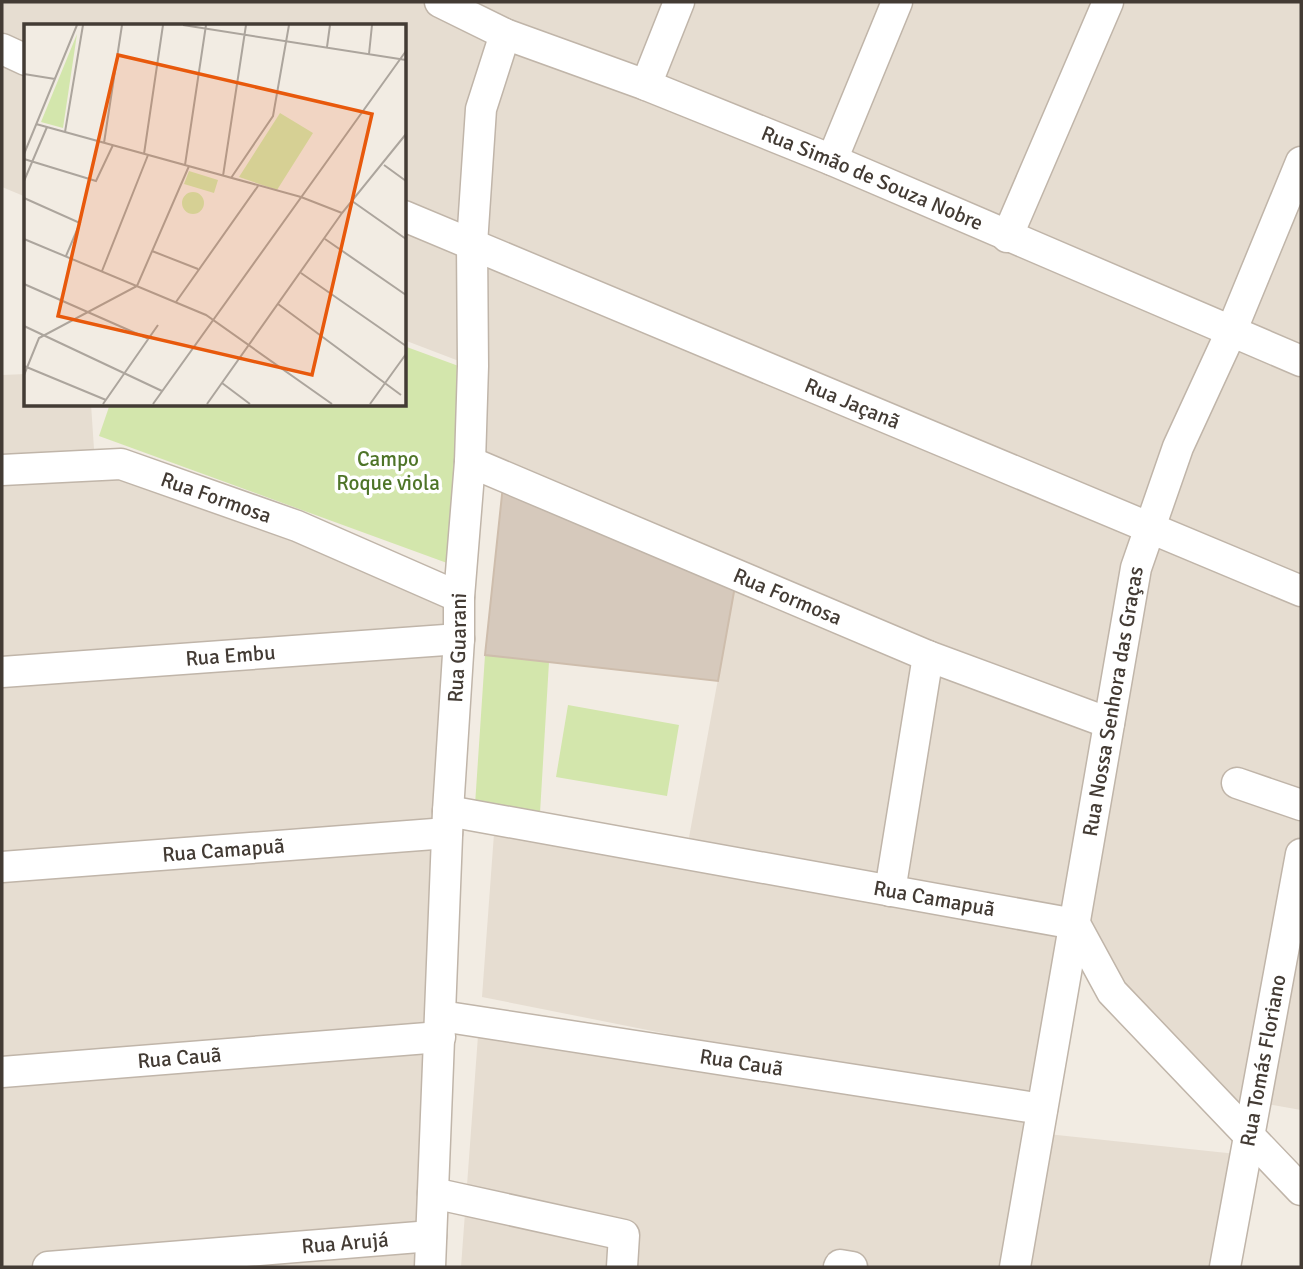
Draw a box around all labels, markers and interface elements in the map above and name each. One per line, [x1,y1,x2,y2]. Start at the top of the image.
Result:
inset map [24,24,406,406]
street label: Rua Simão de Souza Nobre [757,120,987,236]
street label: Rua Jaçanã [801,372,904,435]
park label: Campo Roque viola [336,446,440,496]
street label: Rua Formosa [157,466,275,529]
street label: Rua Formosa [729,562,846,631]
street label: Rua Nossa Senhora das Graças [1077,564,1149,838]
street label: Rua Guarani [442,592,472,703]
street label: Rua Embu [185,639,276,672]
street label: Rua Camapuã [161,832,286,868]
street label: Rua Camapuã [871,875,997,922]
street label: Rua Tomás Floriano [1234,972,1292,1149]
street label: Rua Cauã [136,1042,222,1074]
street label: Rua Cauã [698,1043,785,1082]
street label: Rua Arujá [300,1226,390,1259]

